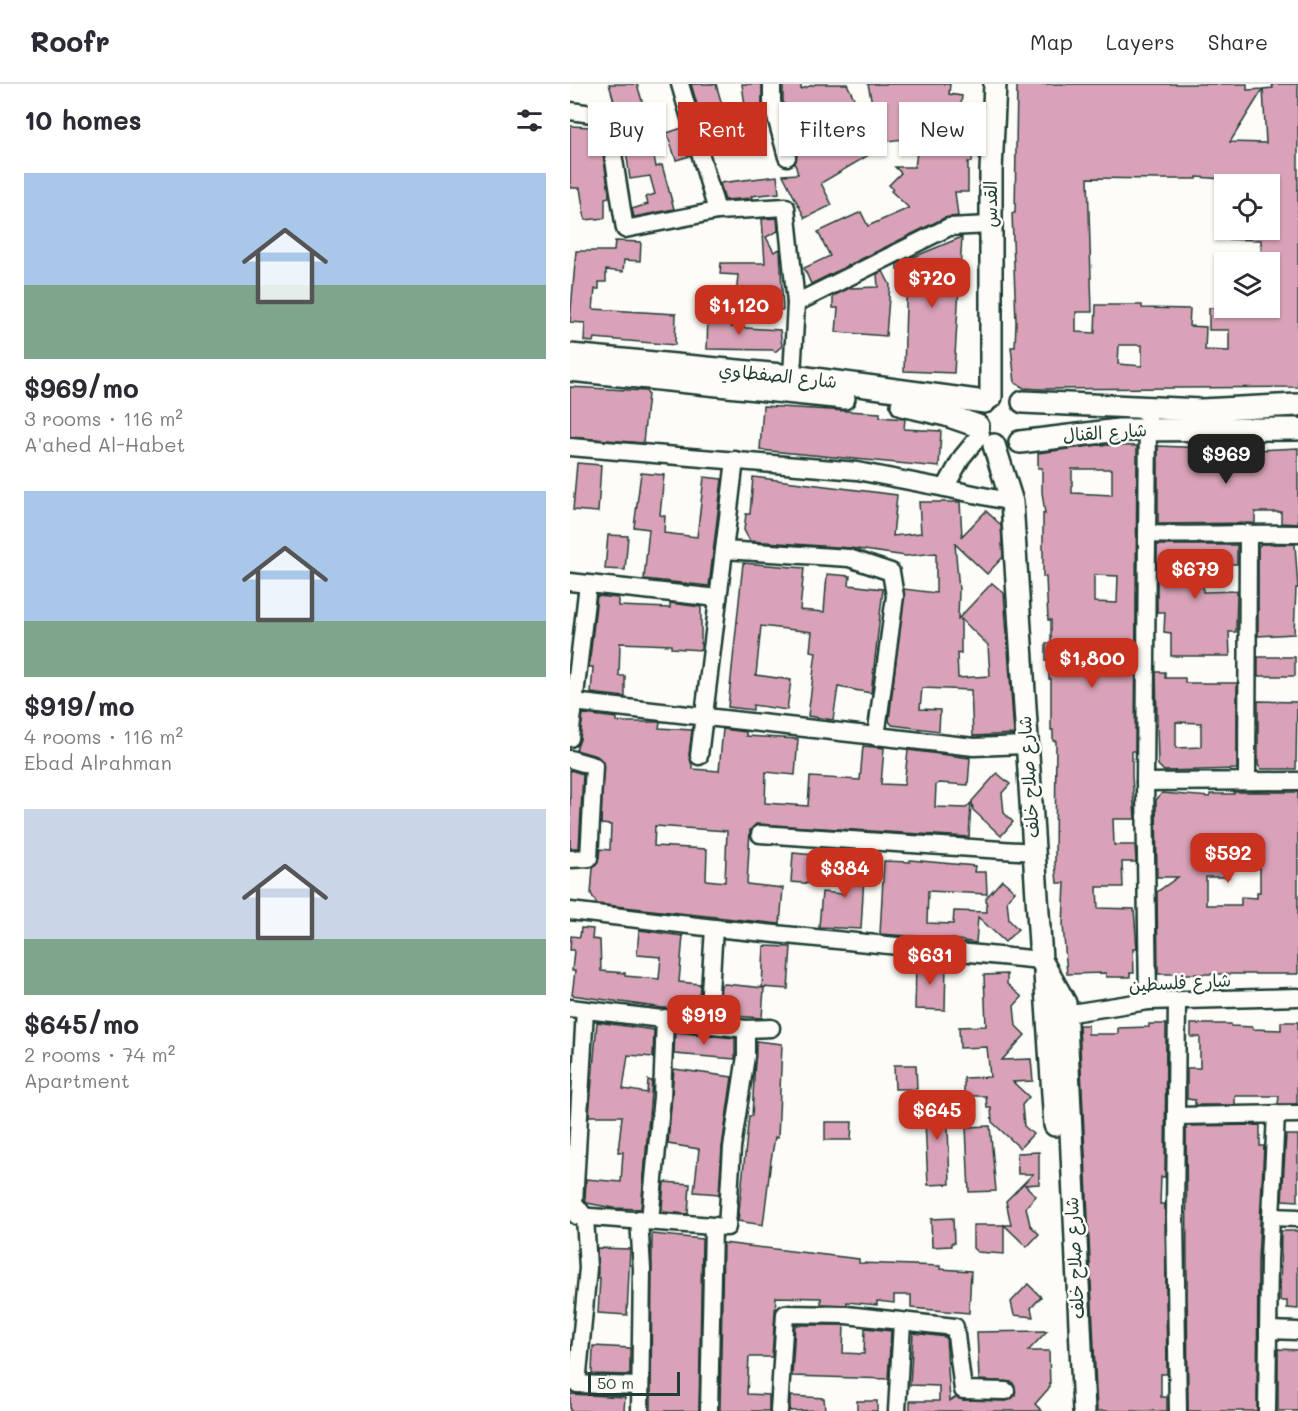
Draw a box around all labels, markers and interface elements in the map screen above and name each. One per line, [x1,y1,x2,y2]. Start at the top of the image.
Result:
text: Roofr [30,23,110,59]
text: Map [1030,28,1073,55]
text: Layers [1106,28,1175,55]
text: Share [1208,28,1268,55]
chip: Buy [588,102,666,156]
chip: Rent [678,102,767,156]
chip: Filters [779,102,887,156]
chip: New [899,102,986,156]
text: 10 homes [24,103,142,137]
icon: filters [513,104,546,137]
map controls [1214,174,1280,318]
button: locate [1214,174,1280,240]
street label: القدس [978,181,1002,227]
icon: home [231,212,339,320]
button: layers [1214,252,1280,318]
pin: $720 [896,258,968,309]
text: $720 [908,264,956,290]
pin: $1,120 [690,285,788,336]
text: $1,120 [709,291,769,317]
street label: شارع الصفطاوي [718,357,838,395]
text: $969/mo [24,371,139,405]
text: 3 rooms · 116 m² [24,405,183,431]
street label: شارع القنال [1062,417,1148,448]
text: A'ahed Al-Habet [24,431,185,457]
pin: $969 [1190,434,1262,485]
text: $969 [1202,440,1250,466]
icon: home [231,530,339,638]
pin: $679 [1159,549,1231,600]
text: $679 [1171,555,1219,581]
pin: $1,800 [1043,638,1141,689]
text: $1,800 [1059,644,1125,670]
text: $919/mo [24,689,134,723]
street label: شارع صلاح خلف [1012,715,1045,839]
text: 4 rooms · 116 m² [24,723,183,749]
text: Ebad Alrahman [24,749,172,775]
pin: $592 [1192,833,1264,884]
text: $592 [1204,839,1252,865]
icon: home [231,848,339,956]
pin: $384 [809,848,881,899]
text: $384 [820,854,870,880]
pin: $631 [894,935,966,986]
text: $631 [907,941,953,967]
street label: شارع فلسطين [1128,967,1232,998]
pin: $919 [668,995,740,1046]
text: $919 [681,1001,727,1027]
text: $645/mo [24,1007,139,1041]
text: 2 rooms · 74 m² [24,1041,175,1067]
text: Apartment [24,1067,130,1093]
pin: $645 [901,1090,973,1141]
text: $645 [913,1096,961,1122]
street label: شارع صلاح خلف [1059,1196,1090,1320]
scale bar [588,1369,680,1396]
text: 50 m [597,1372,634,1393]

